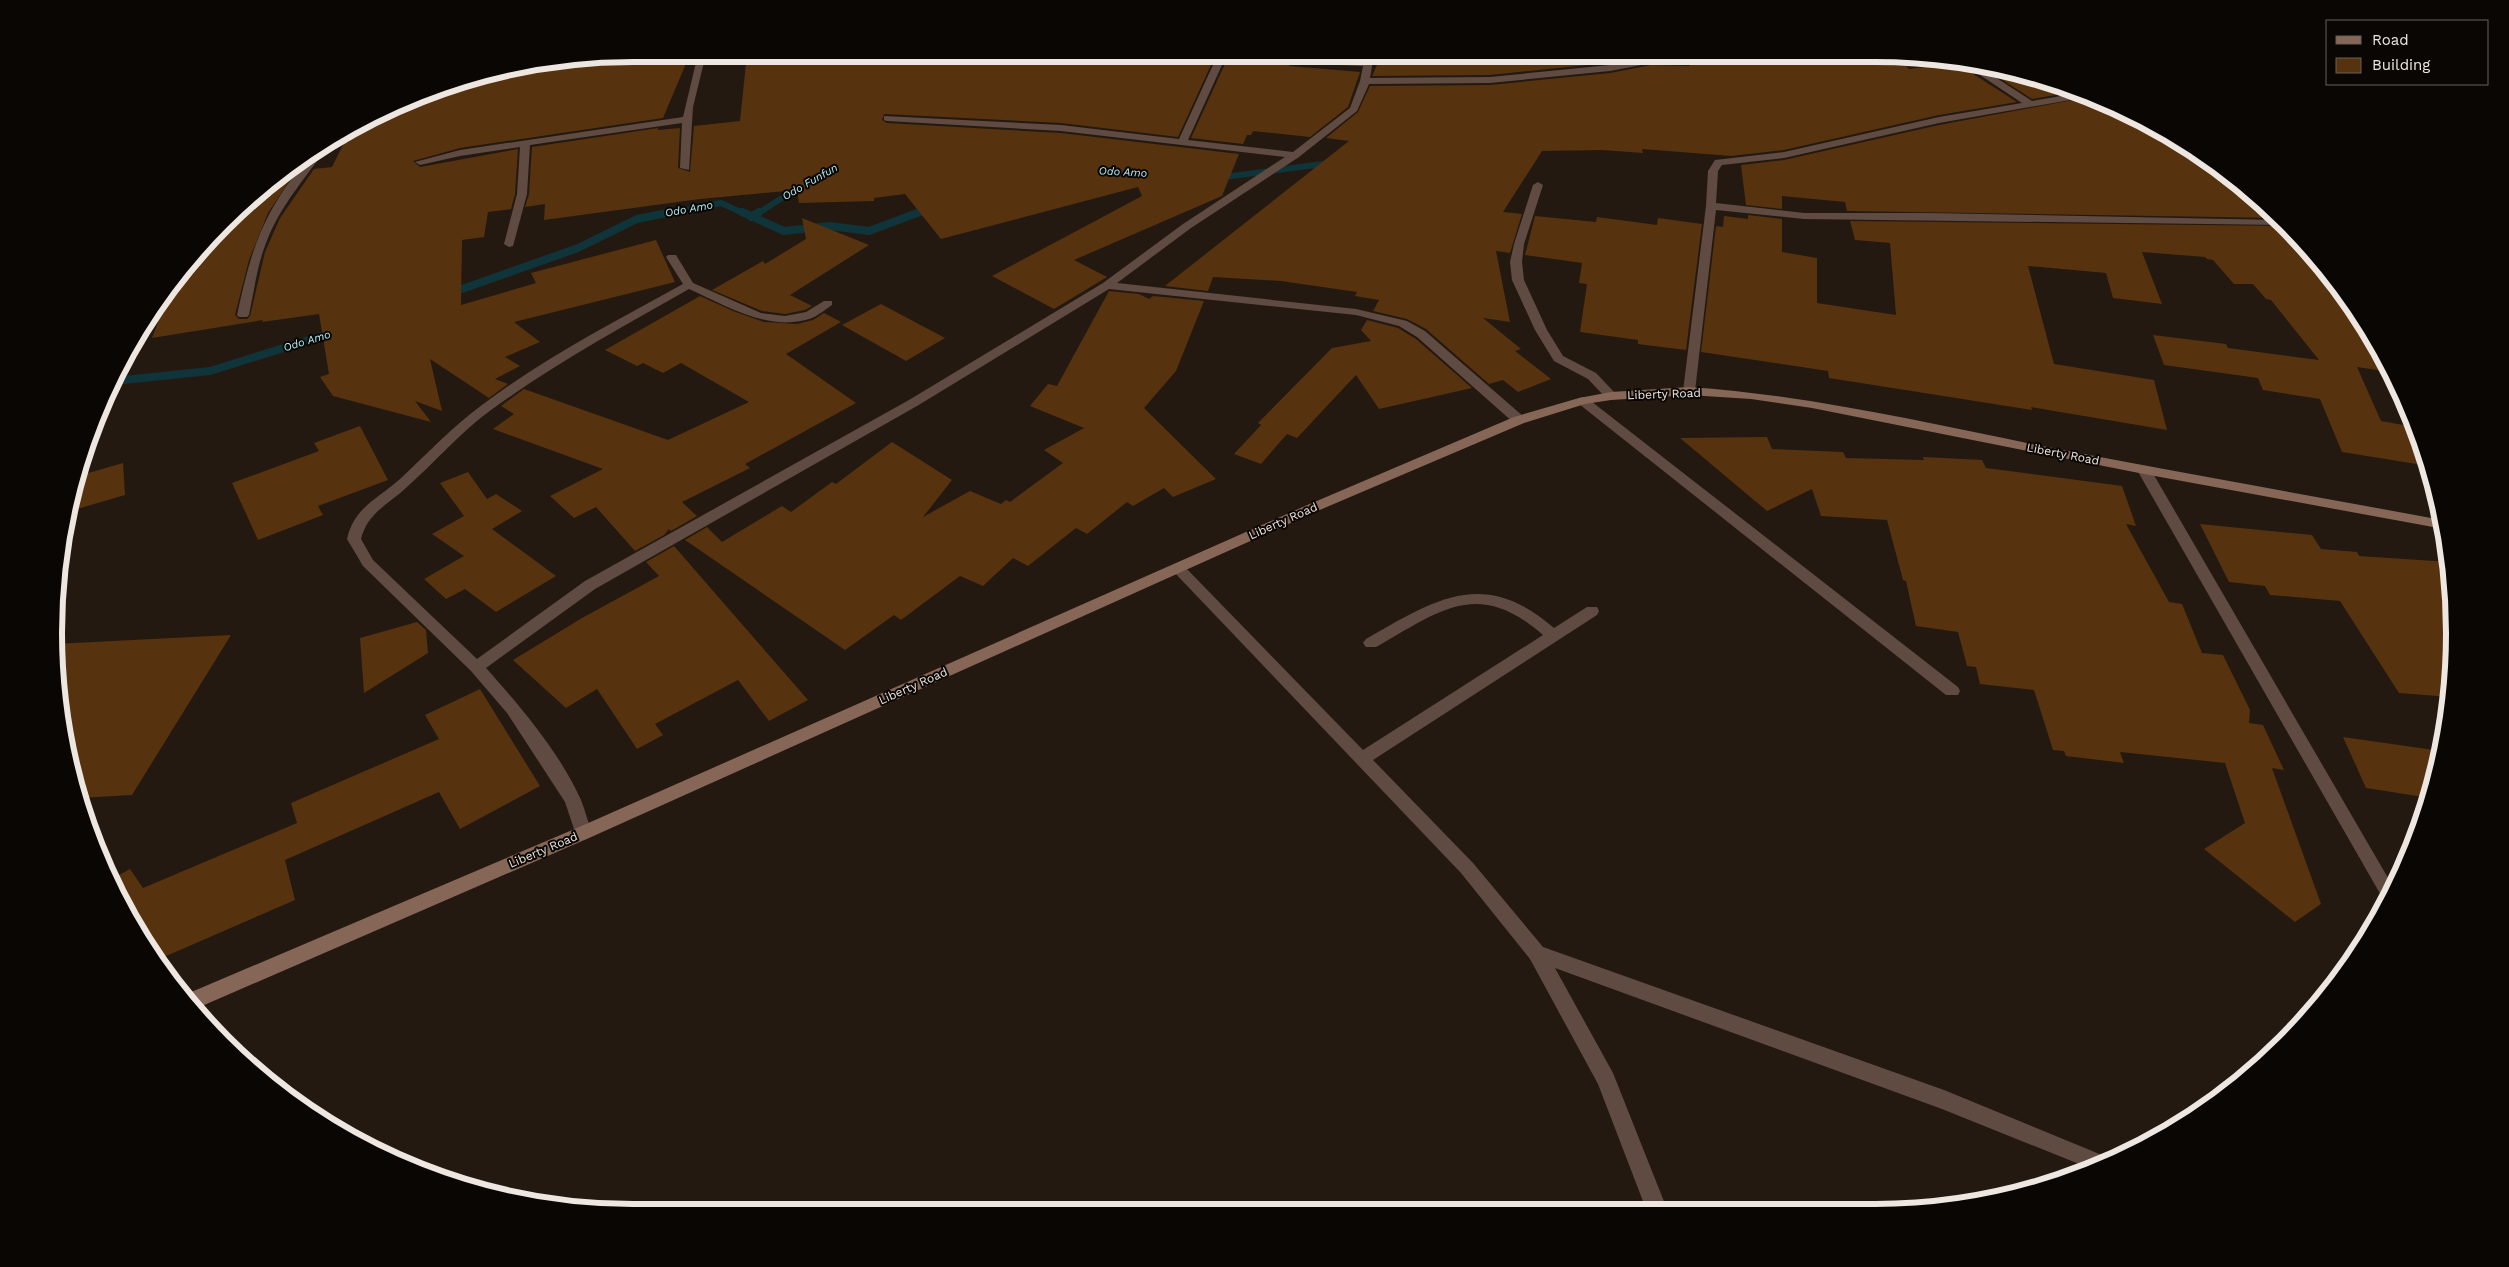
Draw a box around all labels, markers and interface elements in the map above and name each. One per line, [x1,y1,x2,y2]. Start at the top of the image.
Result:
legend [2326,20,2489,85]
text: Road [2372,31,2409,49]
text: Building [2372,56,2430,74]
water label: Odo Funfun [780,161,840,203]
water label: Odo Amo [1098,164,1148,180]
water label: Odo Amo [664,198,714,220]
water label: Odo Amo [282,328,332,354]
street label: Liberty Road [1627,386,1701,402]
street label: Liberty Road [2026,440,2100,468]
street label: Liberty Road [1247,500,1319,542]
street label: Liberty Road [877,665,949,707]
street label: Liberty Road [506,829,580,871]

